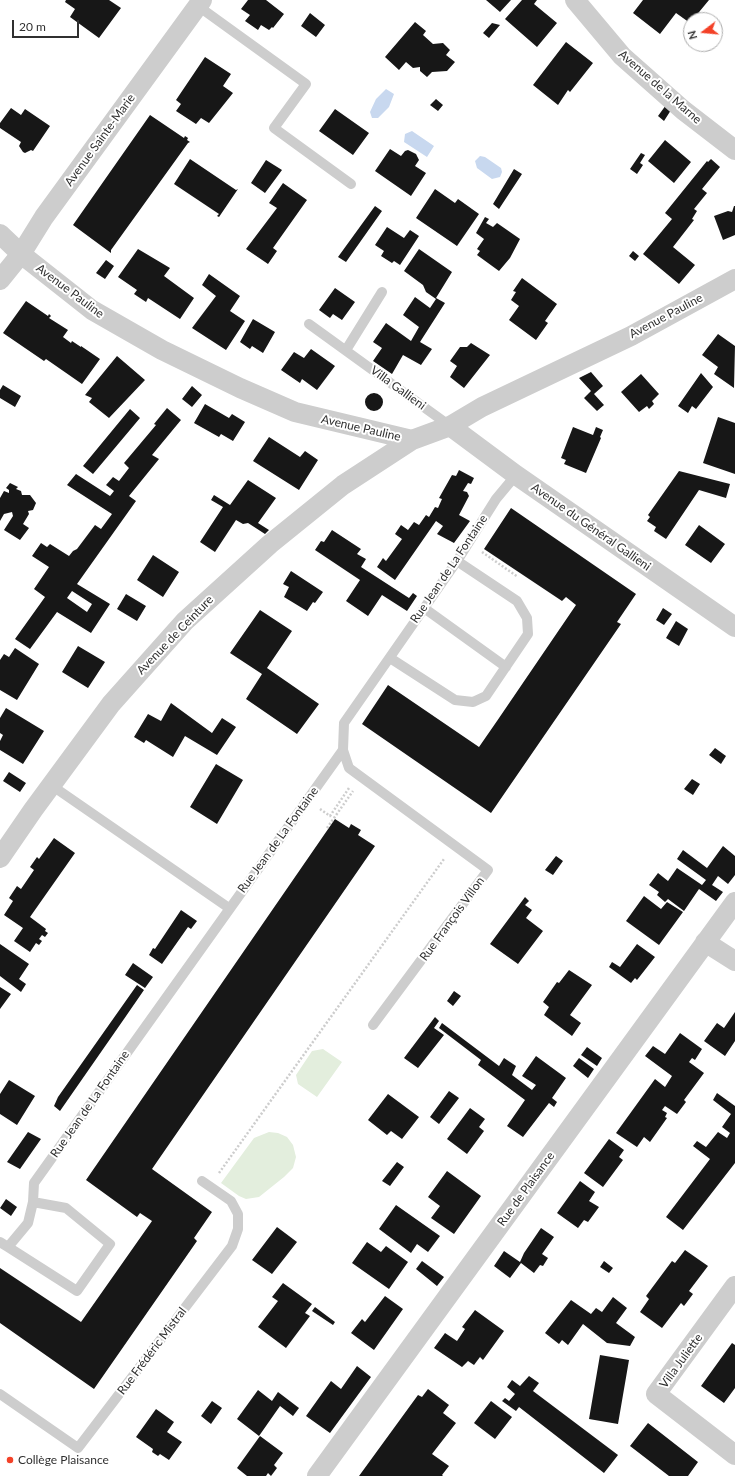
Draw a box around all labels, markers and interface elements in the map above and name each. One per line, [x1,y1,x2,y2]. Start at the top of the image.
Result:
scale bar [14,12,81,38]
north arrow [683,12,723,52]
text: 20 m [19,19,46,34]
text: N [685,29,699,41]
street label: Avenue de la Marne [616,47,704,127]
street label: Avenue Sainte-Marie [62,91,138,189]
street label: Avenue Pauline [33,261,107,321]
street label: Avenue Pauline [627,291,705,341]
street label: Villa Gallieni [368,363,428,413]
street label: Avenue Pauline [320,412,402,444]
street label: Avenue du Général Gallieni [528,480,654,574]
street label: Rue Jean de La Fontaine [407,512,491,626]
street label: Avenue de Ceinture [134,593,216,677]
street label: Rue Jean de La Fontaine [235,784,321,896]
street label: Rue François Villon [417,874,487,964]
street label: Rue Jean de La Fontaine [48,1048,132,1160]
street label: Rue de Plaisance [494,1149,558,1229]
street label: Rue Frédéric Mistral [114,1304,190,1398]
street label: Villa Juliette [656,1331,706,1391]
place label: Collège Plaisance [18,1453,109,1467]
marker: Collège Plaisance [5,1455,15,1465]

